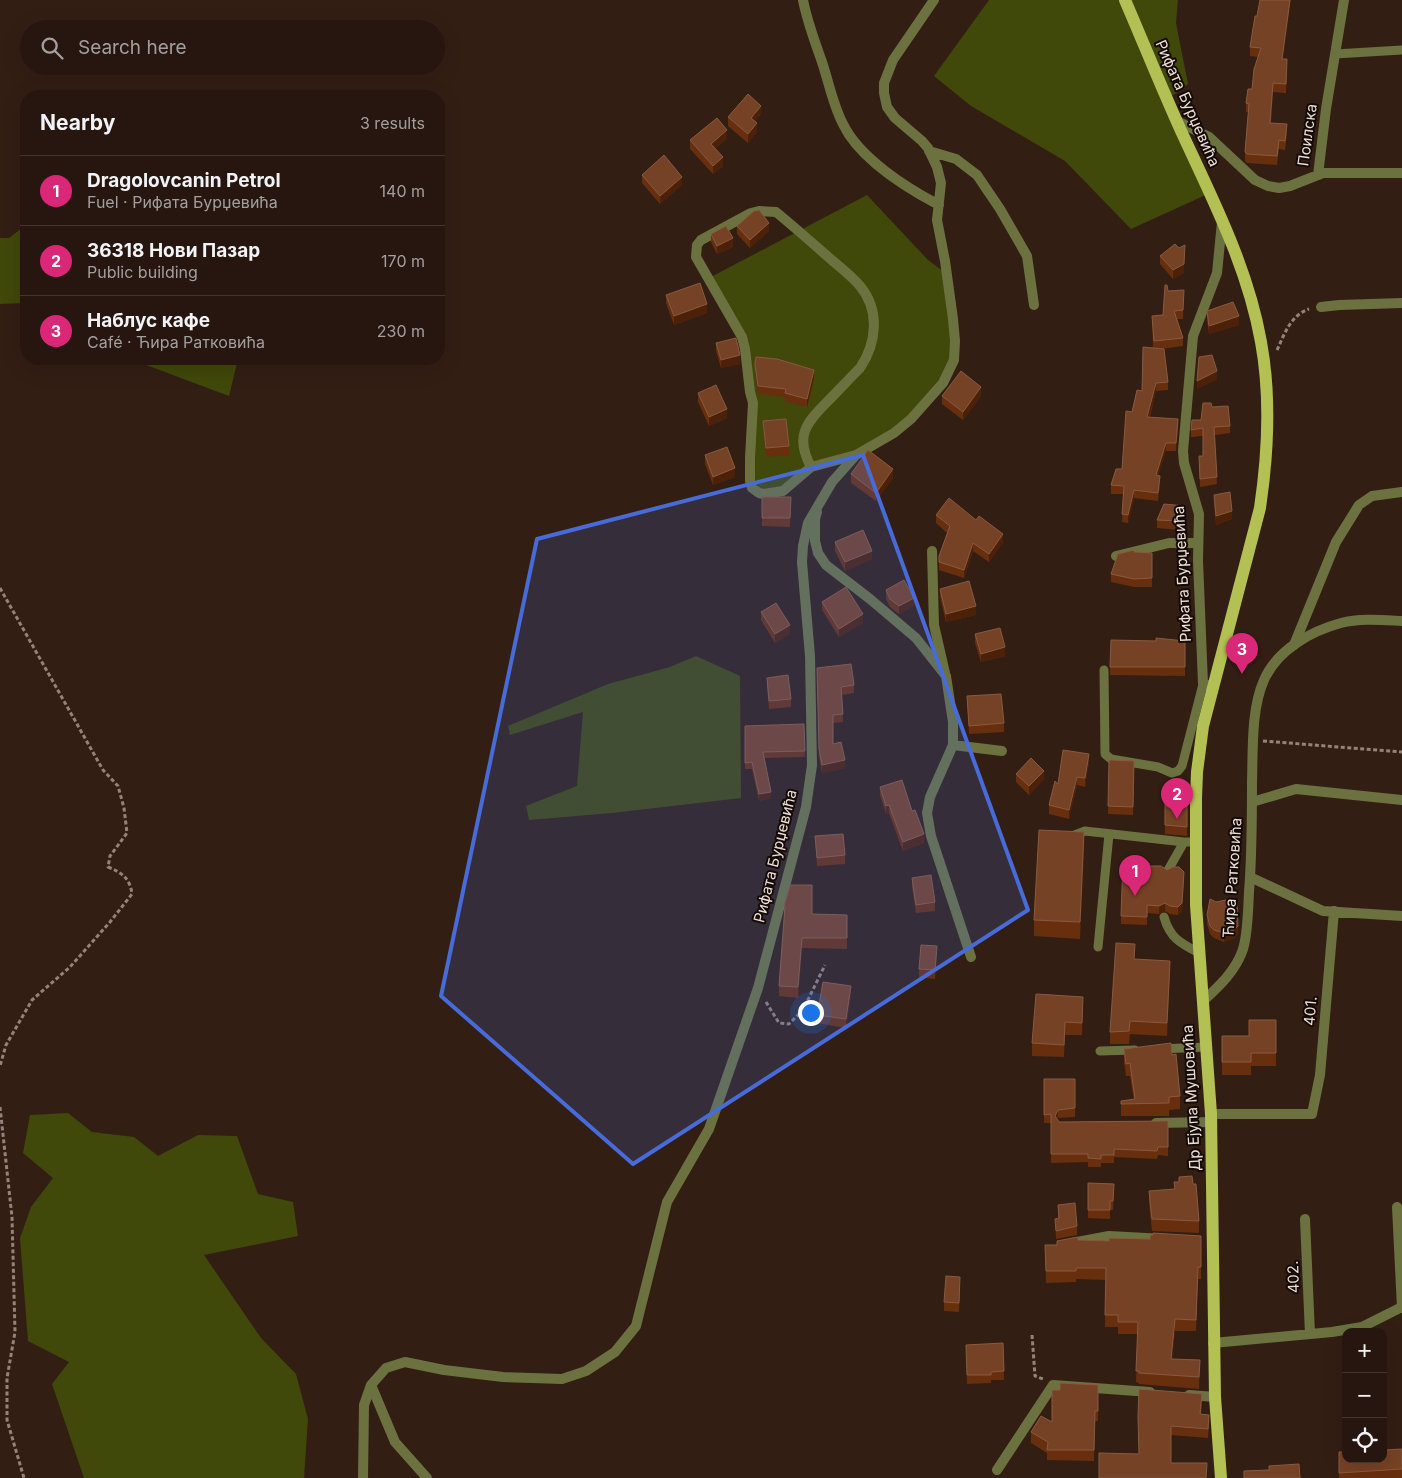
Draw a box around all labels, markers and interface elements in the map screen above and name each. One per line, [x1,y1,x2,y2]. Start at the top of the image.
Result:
search box [20,20,445,75]
icon: search [38,34,66,62]
text: Search here [78,36,187,59]
street label: Рифата Бурџевића [1152,37,1224,169]
street label: Поилска [1293,103,1321,167]
text: Nearby [40,110,115,135]
text: 3 results [360,113,425,133]
text: Dragolovcanin Petrol [87,169,281,192]
text: 1 [53,181,59,201]
text: 140 m [380,181,425,201]
text: Fuel · Рифата Бурџевића [87,192,278,212]
text: 36318 Нови Пазар [87,239,260,262]
text: 2 [51,251,61,271]
text: 170 m [381,251,425,271]
text: Public building [87,262,198,282]
text: Наблус кафе [87,309,210,332]
text: 3 [51,321,61,341]
text: 230 m [377,321,425,341]
text: Café · Ћира Ратковића [87,332,265,352]
street label: Рифата Бурџевића [1169,505,1195,643]
pin: 3 [1226,633,1258,674]
pin: 2 [1161,778,1193,819]
street label: Рифата Бурџевића [749,787,801,925]
street label: Ћира Ратковића [1218,817,1246,939]
pin: 1 [1119,855,1151,896]
street label: 401. [1299,995,1321,1027]
your location [798,1000,824,1026]
street label: Др Ејупа Мушовића [1178,1024,1204,1172]
street label: 402. [1283,1260,1303,1294]
map controls [1342,1328,1387,1463]
button: + [1342,1328,1387,1373]
button: − [1342,1373,1387,1418]
button: locate [1342,1418,1387,1463]

